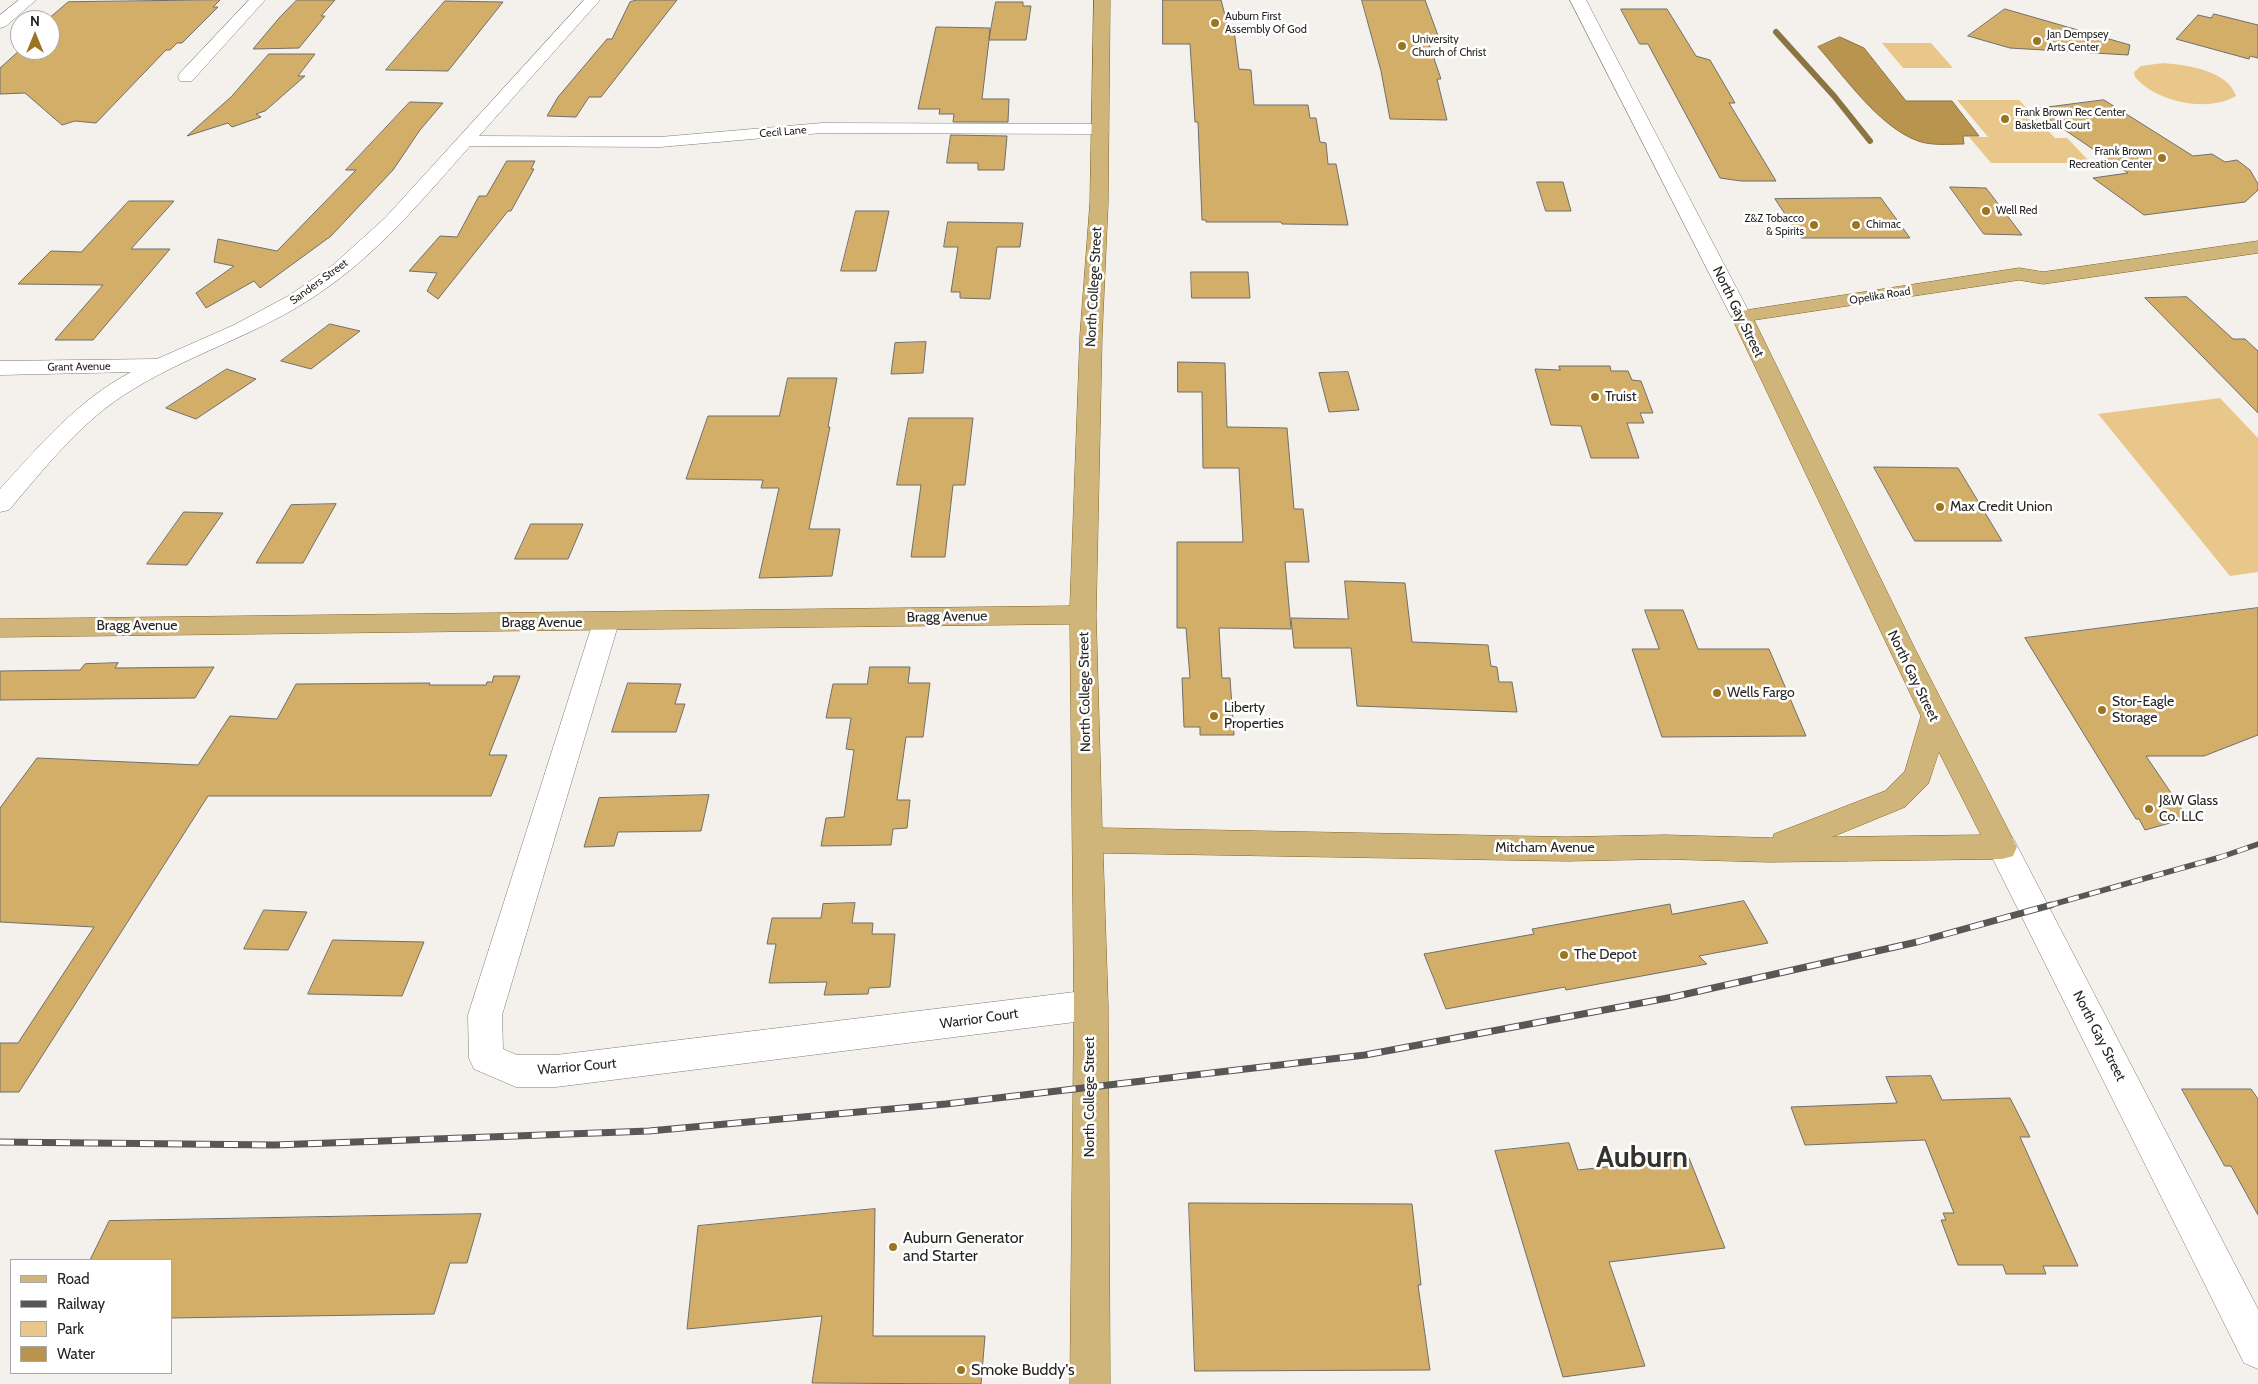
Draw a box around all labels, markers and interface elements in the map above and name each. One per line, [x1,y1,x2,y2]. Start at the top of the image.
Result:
north arrow [10,10,60,60]
place label: Auburn First Assembly Of God [1225,10,1307,36]
text: N [30,12,40,30]
marker: Auburn First Assembly Of God [1209,17,1221,29]
place label: Jan Dempsey Arts Center [2047,28,2109,54]
place label: University Church of Christ [1412,33,1486,59]
marker: Jan Dempsey Arts Center [2031,35,2043,47]
marker: University Church of Christ [1396,40,1408,52]
place label: Frank Brown Rec Center Basketball Court [2015,106,2126,132]
marker: Frank Brown Rec Center Basketball Court [1999,113,2011,125]
street label: Cecil Lane [759,123,807,141]
place label: Frank Brown Recreation Center [2069,145,2152,171]
marker: Frank Brown Recreation Center [2156,152,2168,164]
place label: Well Red [1996,204,2037,218]
marker: Well Red [1980,205,1992,217]
place label: Z&Z Tobacco & Spirits [1744,212,1804,238]
place label: Chimac [1866,218,1901,232]
marker: Z&Z Tobacco & Spirits [1808,219,1820,231]
marker: Chimac [1850,219,1862,231]
street label: North College Street [1082,226,1106,348]
street label: Sanders Street [287,257,351,307]
street label: North Gay Street [1709,264,1767,360]
street label: Opelika Road [1849,285,1911,307]
street label: Grant Avenue [47,360,111,374]
place label: Truist [1605,389,1636,405]
marker: Truist [1589,391,1601,403]
place label: Max Credit Union [1950,499,2053,515]
marker: Max Credit Union [1934,501,1946,513]
street label: Bragg Avenue [906,608,988,626]
street label: Bragg Avenue [502,615,582,631]
street label: Bragg Avenue [97,618,177,634]
street label: North Gay Street [1884,628,1942,724]
street label: North College Street [1076,632,1094,752]
place label: Wells Fargo [1727,685,1795,701]
marker: Wells Fargo [1711,687,1723,699]
place label: Stor-Eagle Storage [2112,694,2174,726]
place label: Liberty Properties [1224,700,1284,732]
marker: Stor-Eagle Storage [2096,704,2108,716]
marker: Liberty Properties [1208,710,1220,722]
place label: J&W Glass Co. LLC [2159,793,2218,826]
marker: J&W Glass Co. LLC [2143,803,2155,815]
street label: Mitcham Avenue [1495,840,1595,856]
place label: The Depot [1574,947,1637,963]
marker: The Depot [1558,949,1570,961]
street label: North Gay Street [2069,988,2129,1084]
street label: Warrior Court [939,1005,1019,1033]
street label: North College Street [1082,1037,1098,1157]
street label: Warrior Court [537,1055,617,1079]
district label: Auburn [1596,1141,1688,1175]
place label: Auburn Generator and Starter [903,1228,1024,1266]
marker: Auburn Generator and Starter [887,1241,899,1253]
legend [10,1259,172,1374]
text: Road [57,1270,90,1288]
text: Railway [57,1295,105,1313]
text: Park [57,1320,84,1338]
text: Water [57,1345,95,1363]
place label: Smoke Buddy's [971,1360,1075,1380]
marker: Smoke Buddy's [955,1364,967,1376]

